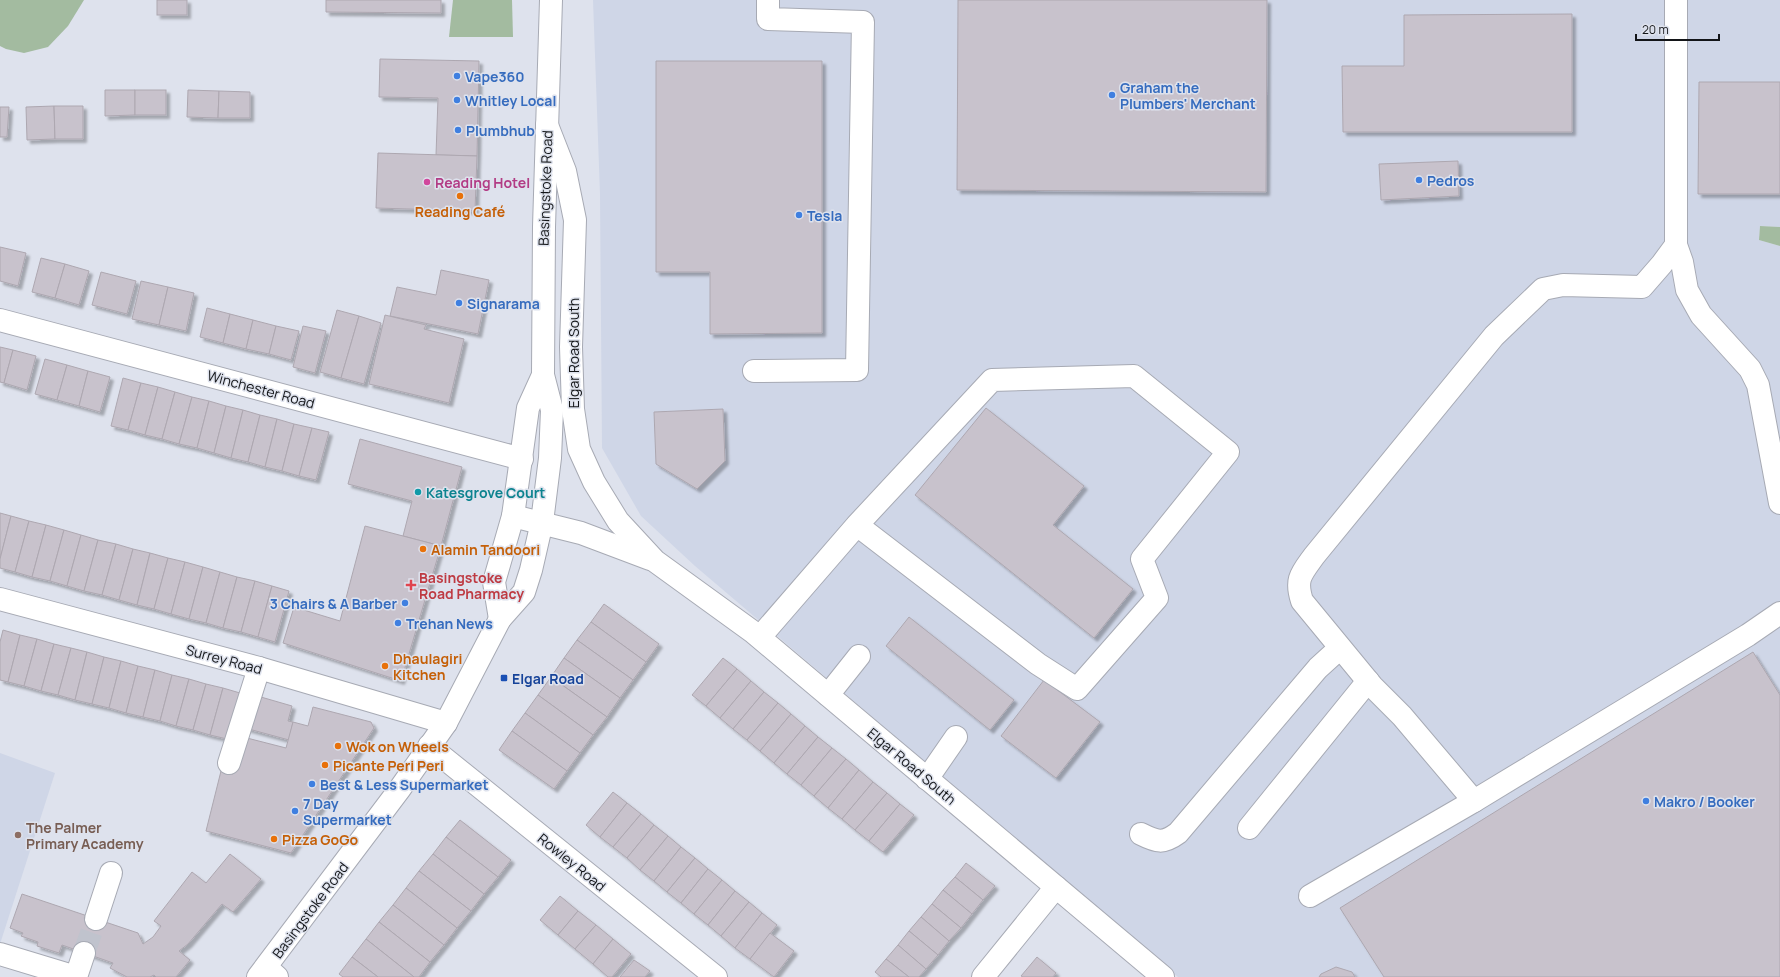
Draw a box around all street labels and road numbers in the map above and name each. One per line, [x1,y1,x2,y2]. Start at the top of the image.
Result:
street label: Basingstoke Road [533,130,557,246]
street label: Elgar Road South [564,298,583,408]
street label: Winchester Road [205,366,317,412]
street label: Surrey Road [184,640,264,678]
street label: Elgar Road South [864,723,960,809]
street label: Rowley Road [534,829,610,895]
street label: Basingstoke Road [268,858,352,962]

